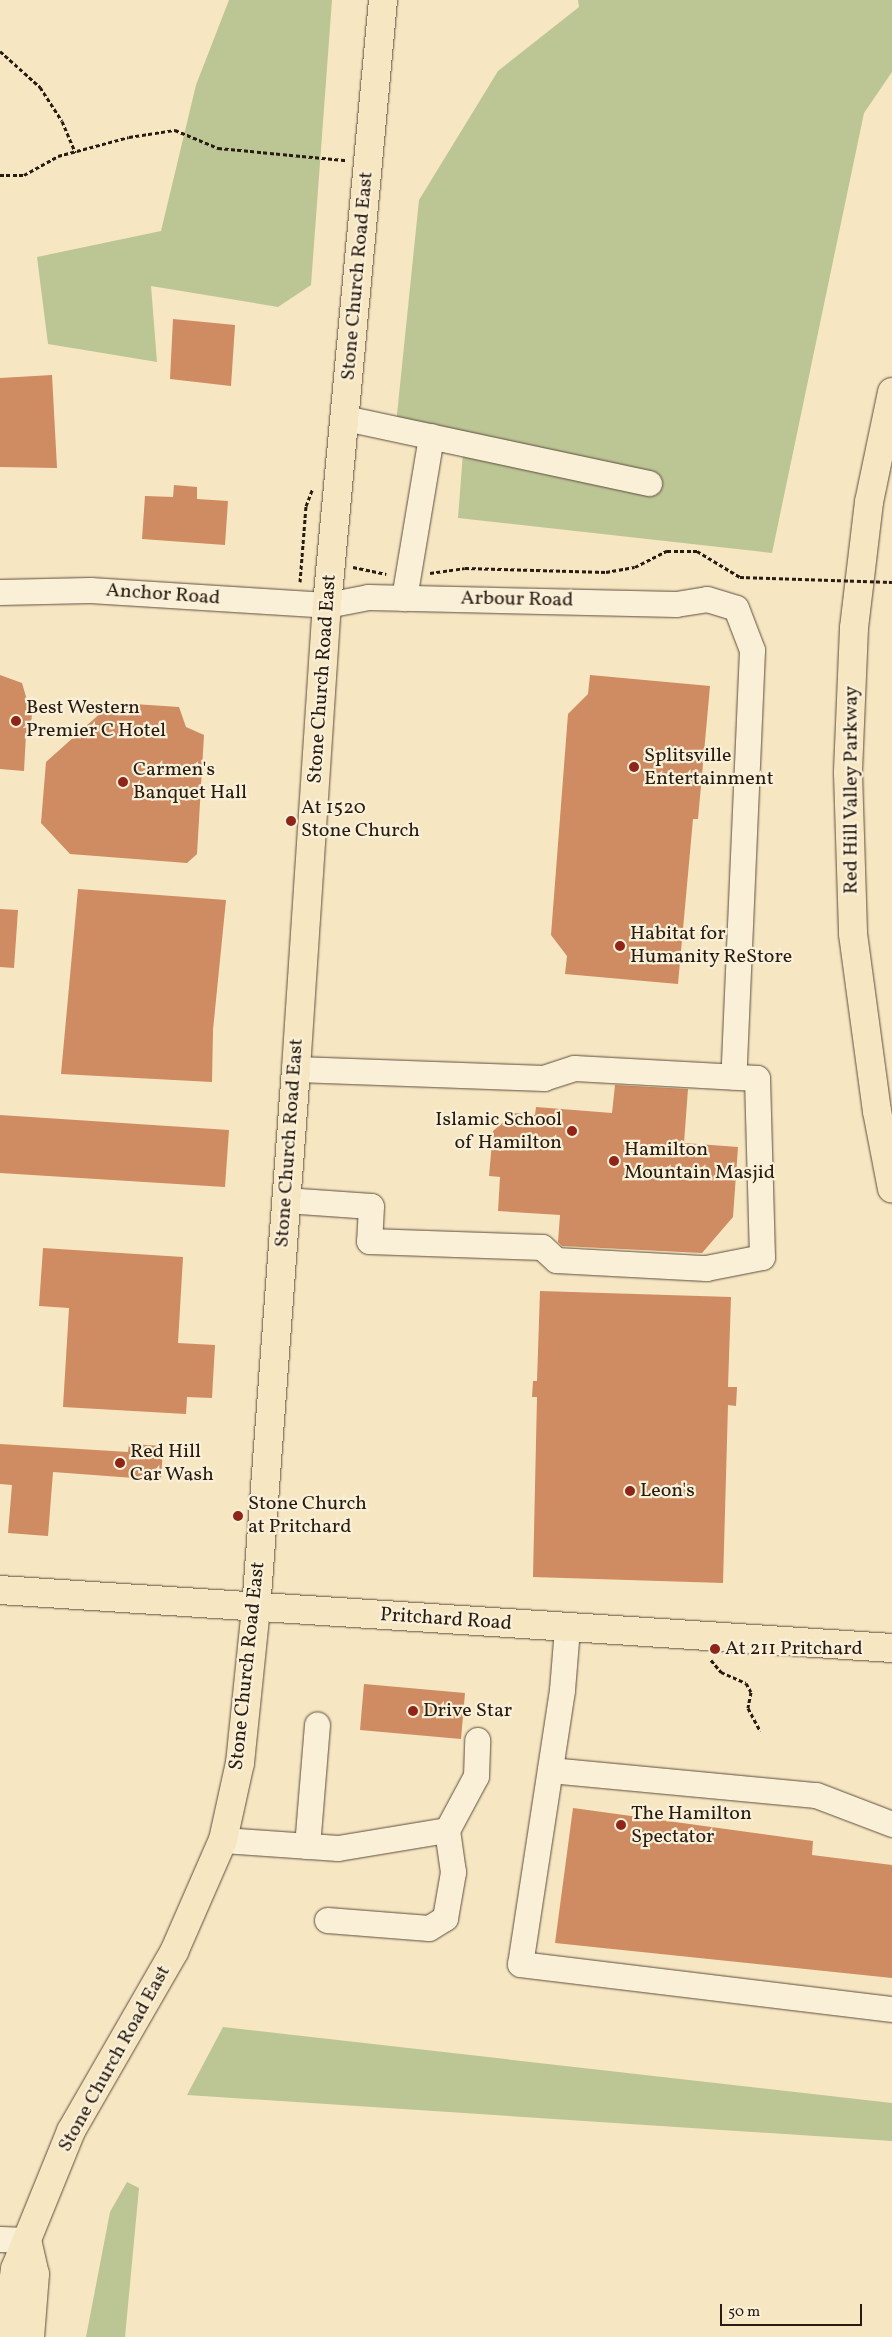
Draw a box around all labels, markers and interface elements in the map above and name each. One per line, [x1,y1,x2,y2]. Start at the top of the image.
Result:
street label: Stone Church Road East [337,171,379,381]
street label: Stone Church Road East [304,574,342,784]
street label: Anchor Road [105,579,221,611]
street label: Arbour Road [460,587,574,613]
street label: Red Hill Valley Parkway [840,685,864,895]
place label: Best Western Premier C Hotel [26,697,166,744]
marker: Best Western Premier C Hotel [10,715,22,727]
place label: Splitsville Entertainment [644,744,774,791]
place label: Carmen's Banquet Hall [133,758,247,805]
marker: Splitsville Entertainment [628,761,640,773]
marker: Carmen's Banquet Hall [117,776,129,788]
place label: At 1520 Stone Church [301,797,420,844]
marker: At 1520 Stone Church [285,815,297,827]
place label: Habitat for Humanity ReStore [630,922,793,969]
marker: Habitat for Humanity ReStore [614,940,626,952]
street label: Stone Church Road East [271,1038,309,1248]
place label: Islamic School of Hamilton [435,1108,562,1155]
marker: Islamic School of Hamilton [566,1125,578,1137]
place label: Hamilton Mountain Masjid [624,1138,775,1185]
marker: Hamilton Mountain Masjid [608,1155,620,1167]
place label: Red Hill Car Wash [130,1440,214,1487]
marker: Red Hill Car Wash [114,1457,126,1469]
place label: Leon's [640,1479,695,1503]
marker: Leon's [624,1485,636,1497]
place label: Stone Church at Pritchard [248,1492,367,1539]
marker: Stone Church at Pritchard [232,1510,244,1522]
street label: Stone Church Road East [225,1560,271,1772]
street label: Pritchard Road [379,1603,513,1637]
place label: At 211 Pritchard [725,1637,863,1661]
marker: At 211 Pritchard [709,1643,721,1655]
place label: Drive Star [423,1699,512,1723]
marker: Drive Star [407,1705,419,1717]
place label: The Hamilton Spectator [631,1802,752,1849]
marker: The Hamilton Spectator [615,1819,627,1831]
street label: Stone Church Road East [54,1962,176,2156]
scale bar [722,2294,864,2326]
text: 50 m [728,2302,760,2323]

